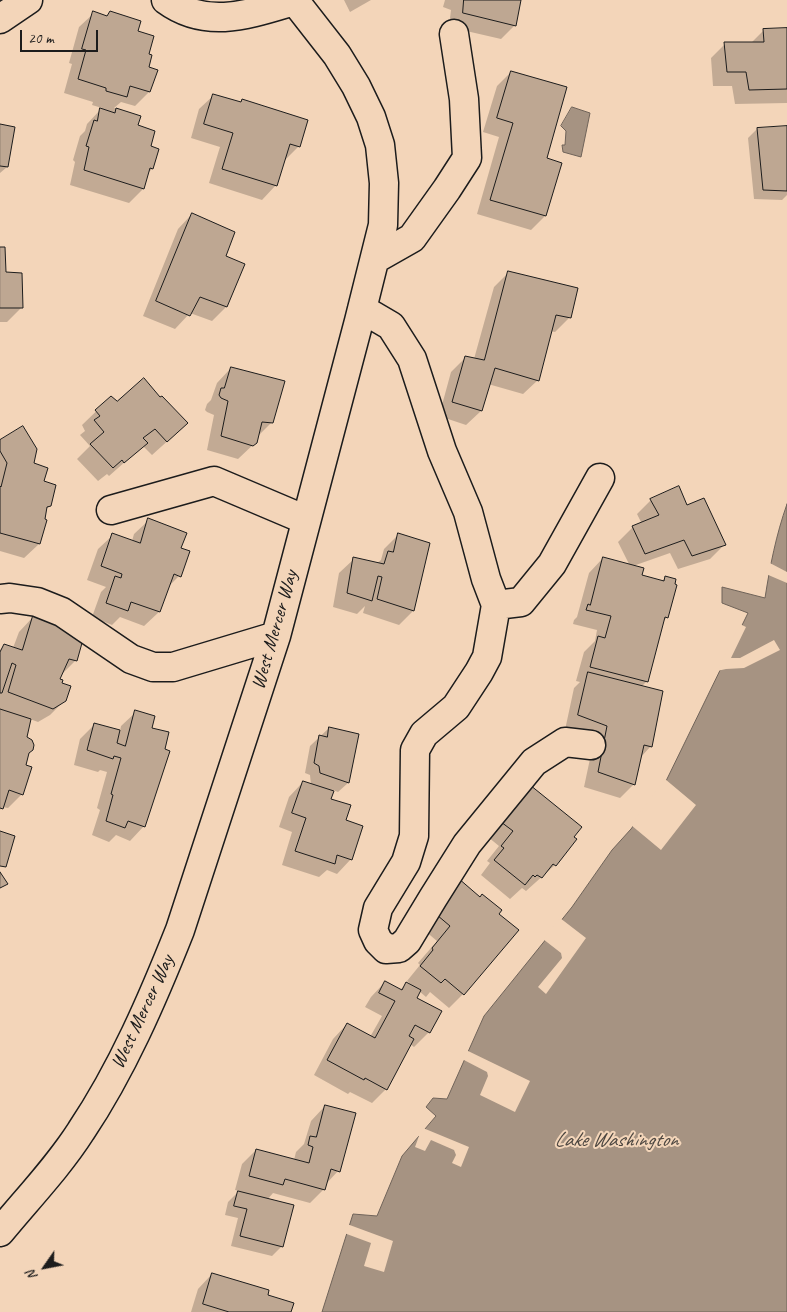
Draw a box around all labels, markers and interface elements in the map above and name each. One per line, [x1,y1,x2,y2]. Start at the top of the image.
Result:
scale bar [22,20,100,52]
text: 20 m [28,29,54,48]
street label: West Mercer Way [247,568,303,692]
street label: West Mercer Way [106,951,180,1073]
water label: Lake Washington [554,1127,678,1153]
north arrow [20,1242,70,1292]
text: N [23,1267,41,1284]

